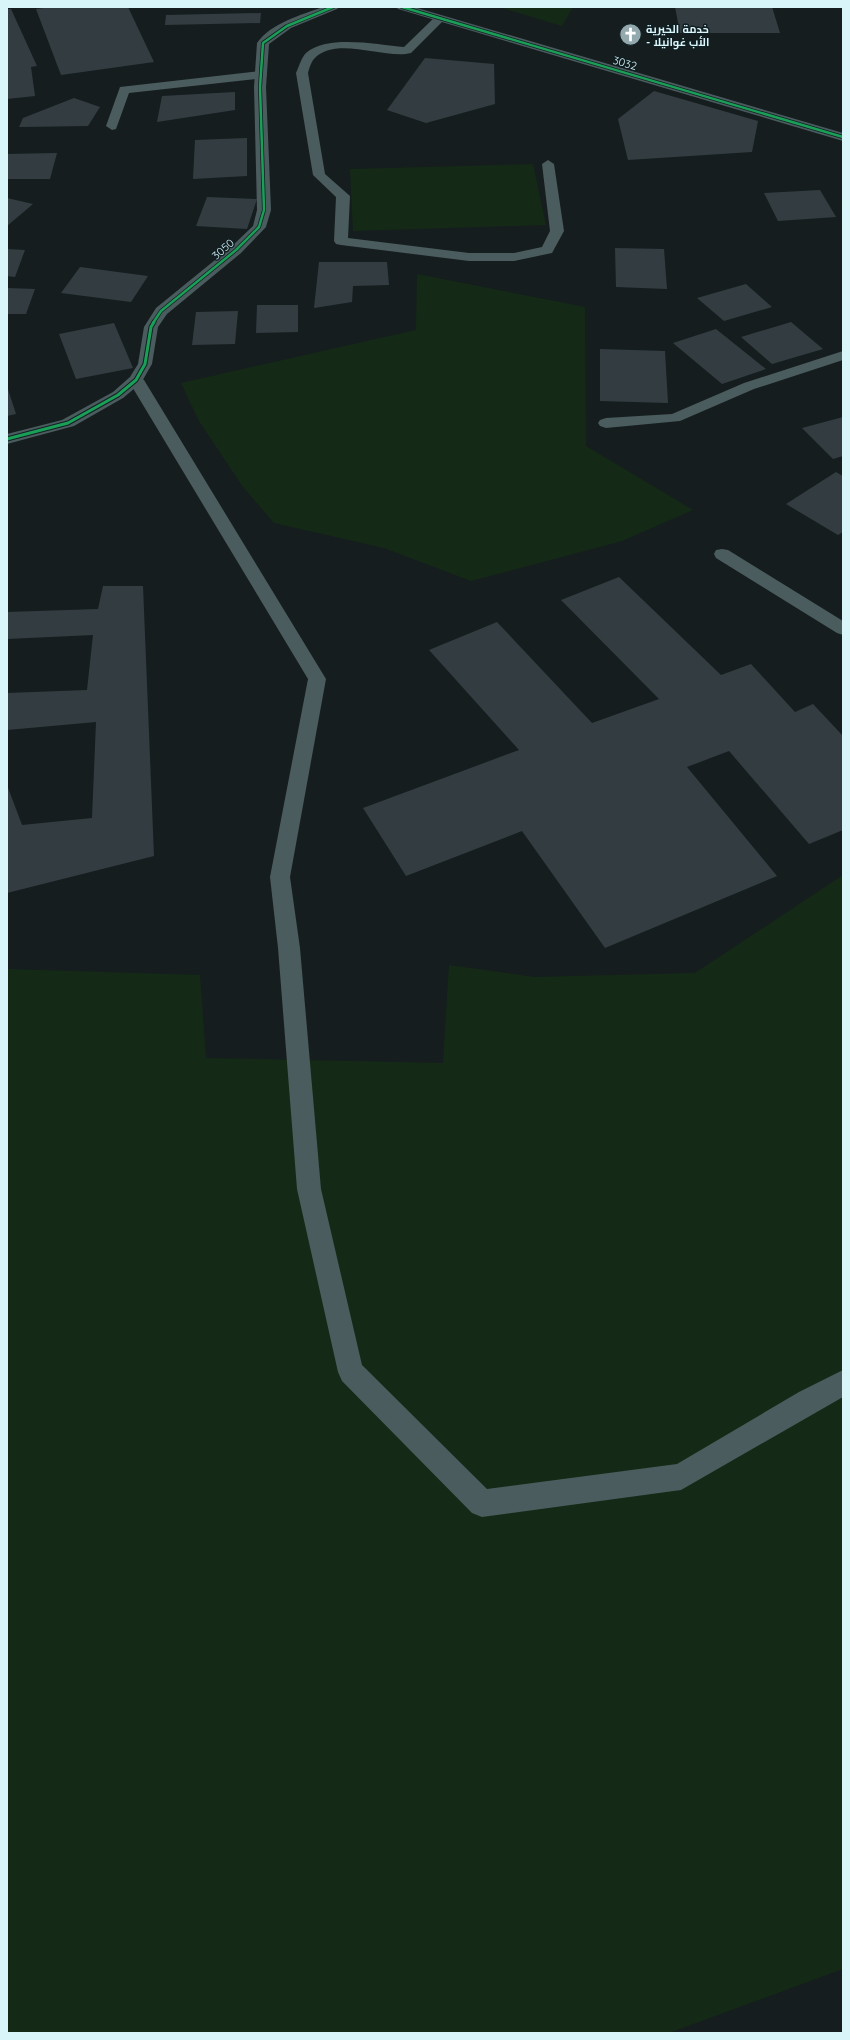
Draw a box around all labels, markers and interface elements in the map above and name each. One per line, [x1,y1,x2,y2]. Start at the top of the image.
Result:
church icon: خدمة الخيرية - الأب غوانيلا [617,22,643,48]
place label: خدمة الخيرية - الأب غوانيلا [646,22,709,50]
street label: 3032 [611,53,639,73]
street label: 3050 [209,236,237,262]

